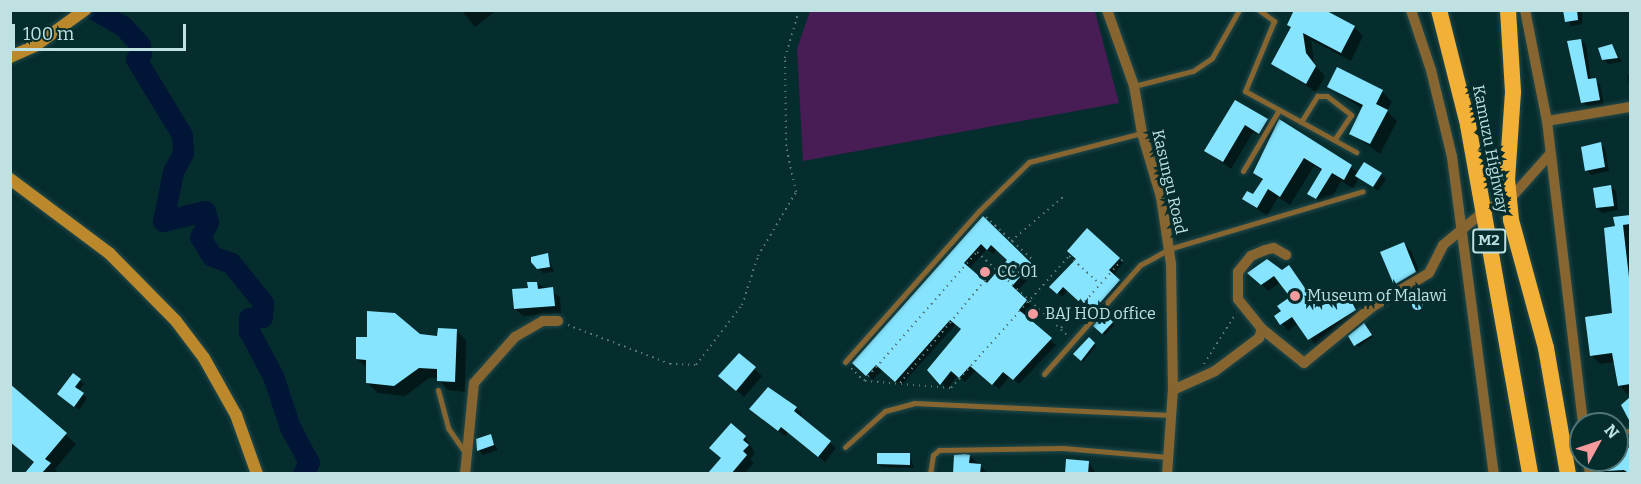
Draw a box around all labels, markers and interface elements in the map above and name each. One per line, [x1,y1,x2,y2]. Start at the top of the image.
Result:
scale bar [15,12,189,50]
text: 100 m [23,23,74,45]
street label: Kamuzu Highway [1468,83,1512,215]
street label: Kasungu Road [1148,128,1190,236]
road number: M2 [1471,229,1507,253]
place label: CC 01 [997,262,1037,282]
marker: CC 01 [978,265,992,279]
place label: Museum of Malawi [1307,286,1447,306]
marker: Museum of Malawi [1288,289,1302,303]
place label: BAJ HOD office [1045,304,1156,324]
marker: BAJ HOD office [1026,307,1040,321]
north arrow [1569,412,1629,472]
text: N [1600,421,1623,442]

